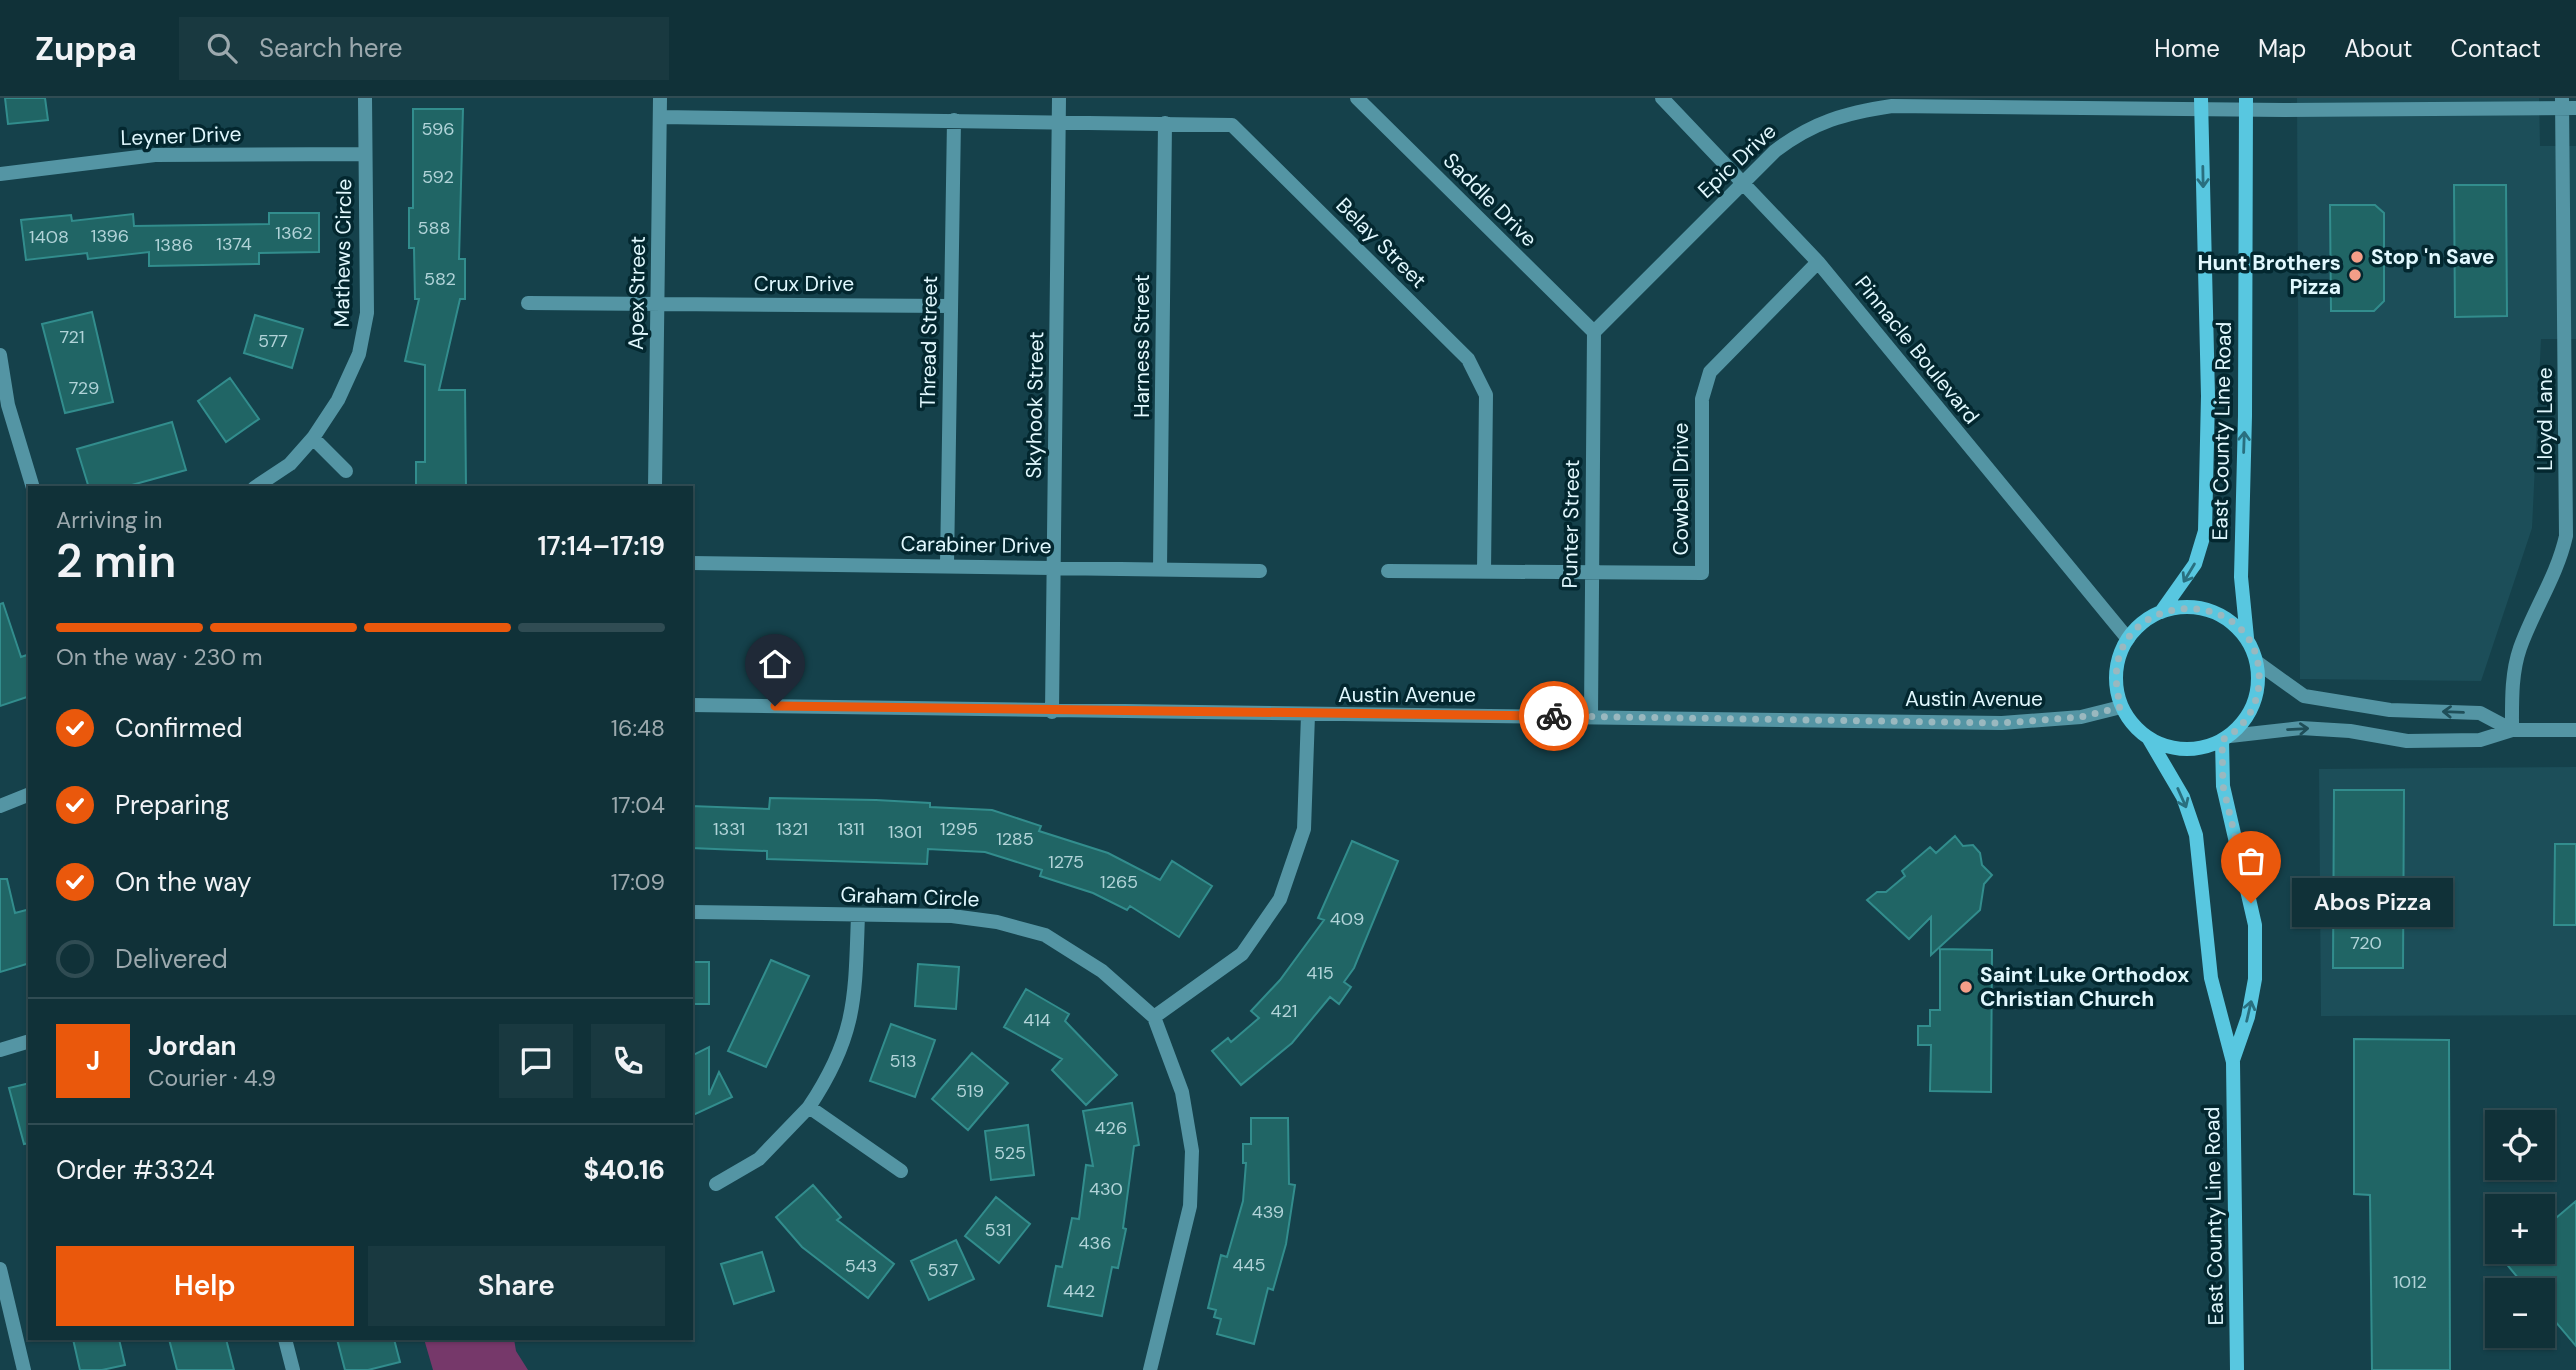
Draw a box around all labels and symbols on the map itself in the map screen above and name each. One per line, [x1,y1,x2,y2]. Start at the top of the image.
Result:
house number: 596 [421,117,455,141]
street label: Epic Drive [1692,118,1782,204]
street label: Leyner Drive [120,120,242,152]
street label: Saddle Drive [1437,147,1543,253]
house number: 592 [422,165,454,189]
one-way arrow [2196,165,2210,188]
street label: Mathews Circle [328,178,358,328]
street label: Belay Street [1330,192,1432,294]
house number: 588 [418,216,450,240]
house number: 1362 [275,221,313,245]
house number: 1396 [91,224,129,248]
house number: 1408 [29,225,69,249]
house number: 1374 [216,232,252,256]
house number: 1386 [155,233,193,257]
street label: Apex Street [622,236,652,350]
place label: Stop 'n Save [2371,243,2495,271]
place label: Hunt Brothers Pizza [2197,249,2341,301]
marker: Stop 'n Save [2349,249,2365,265]
house number: 582 [424,267,456,291]
marker: Hunt Brothers Pizza [2347,267,2363,283]
street label: Crux Drive [754,270,854,298]
street label: Pinnacle Boulevard [1849,270,1985,430]
street label: Harness Street [1128,274,1156,418]
street label: Thread Street [914,275,944,409]
street label: East County Line Road [2206,321,2238,541]
house number: 721 [59,325,85,349]
house number: 577 [258,329,288,353]
street label: Skyhook Street [1020,331,1050,479]
street label: Lloyd Lane [2531,367,2559,471]
house number: 729 [69,376,99,400]
street label: Cowbell Drive [1667,422,1695,555]
one-way arrow [2238,431,2251,454]
street label: Punter Street [1556,459,1586,589]
street label: Carabiner Drive [900,530,1052,560]
one-way arrow [2182,562,2196,582]
pin [745,634,805,706]
street label: Austin Avenue [1338,681,1476,709]
courier [1519,681,1589,751]
street label: Austin Avenue [1905,685,2043,713]
one-way arrow [2442,706,2465,719]
one-way arrow [2286,722,2308,735]
one-way arrow [2176,787,2189,809]
house number: 1331 [713,817,745,841]
house number: 1321 [776,817,808,841]
house number: 1311 [837,817,865,841]
house number: 1295 [940,817,978,841]
house number: 1301 [888,820,922,844]
house number: 1285 [996,827,1034,851]
pin [2221,831,2281,903]
house number: 1275 [1048,850,1084,874]
house number: 1265 [1100,870,1138,894]
callout: Abos Pizza [2293,878,2454,928]
street label: Graham Circle [840,881,980,913]
house number: 409 [1330,907,1364,931]
house number: 720 [2350,931,2382,955]
house number: 415 [1306,961,1334,985]
place label: Saint Luke Orthodox Christian Church [1980,961,2189,1013]
marker: Saint Luke Orthodox Christian Church [1958,979,1974,995]
house number: 421 [1271,999,1297,1023]
one-way arrow [2243,1001,2256,1023]
house number: 414 [1023,1008,1051,1032]
house number: 513 [889,1049,917,1073]
house number: 519 [956,1079,984,1103]
street label: East County Line Road [2198,1106,2230,1326]
house number: 426 [1095,1116,1127,1140]
house number: 525 [994,1141,1026,1165]
house number: 430 [1089,1177,1123,1201]
house number: 439 [1252,1200,1284,1224]
house number: 531 [985,1218,1011,1242]
house number: 436 [1079,1231,1111,1255]
house number: 445 [1233,1253,1265,1277]
house number: 543 [845,1254,877,1278]
house number: 537 [928,1258,958,1282]
house number: 1012 [2393,1270,2427,1294]
house number: 442 [1063,1279,1095,1303]

